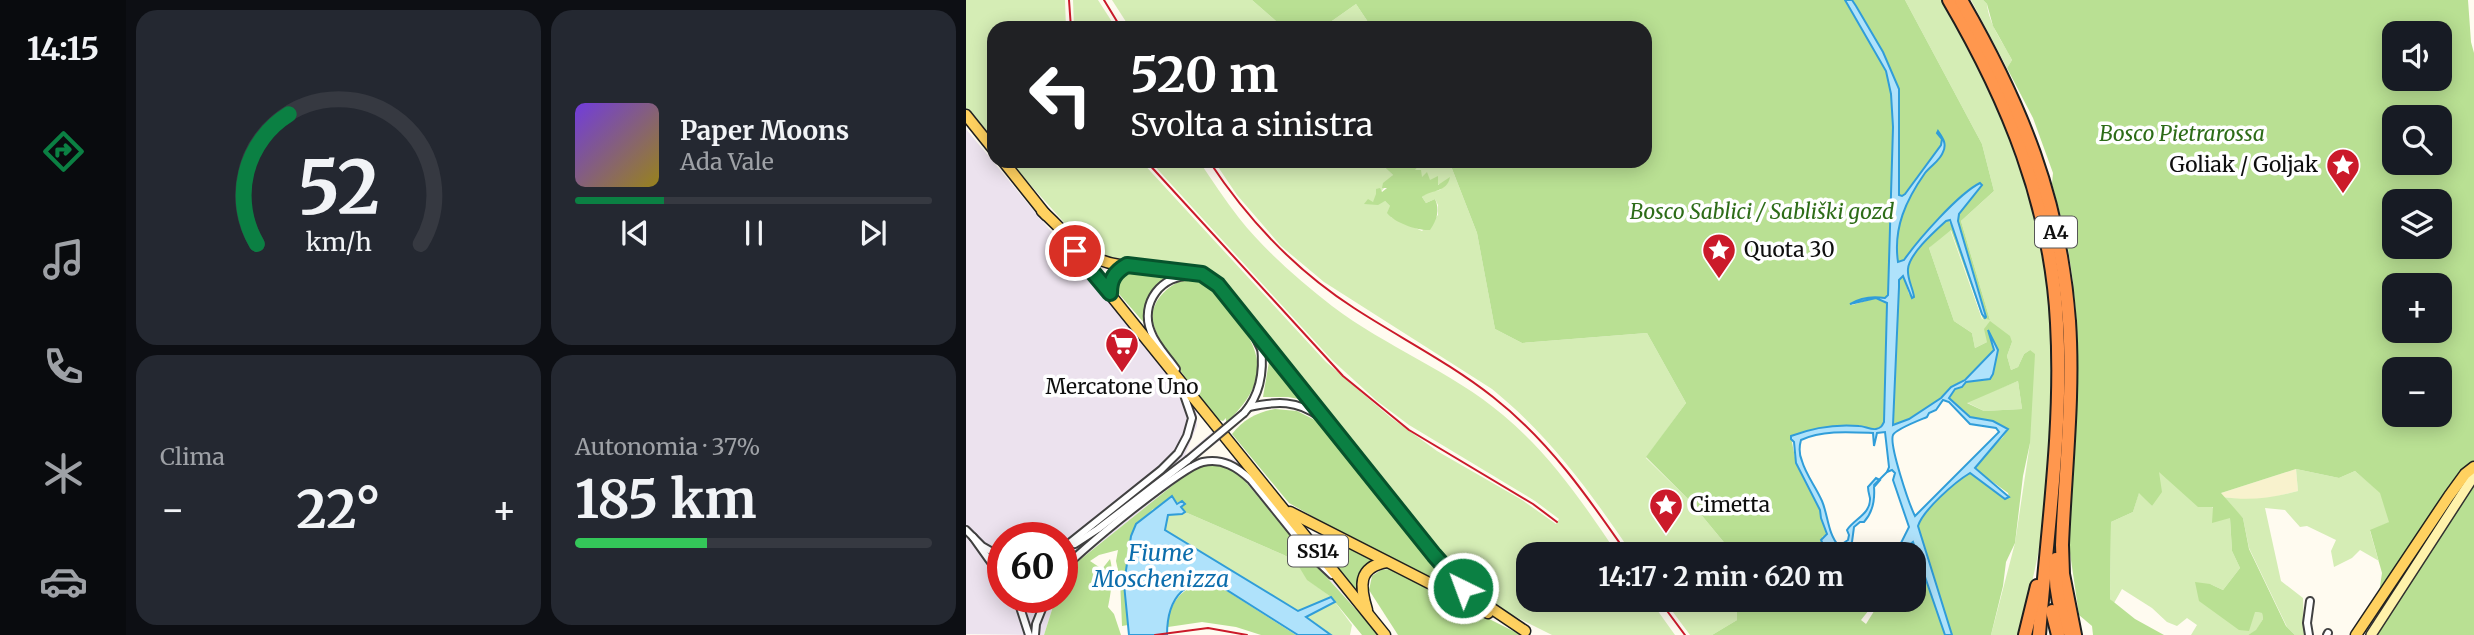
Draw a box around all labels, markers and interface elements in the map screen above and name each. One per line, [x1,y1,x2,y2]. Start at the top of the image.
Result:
map controls [2382,21,2452,427]
button: sound [2382,21,2452,91]
text: 14:15 [27,29,99,69]
text: 520 m [1130,44,1278,105]
icon: left [1015,49,1106,140]
text: Svolta a sinistra [1130,105,1373,145]
button: search [2382,105,2452,175]
text: Paper Moons [680,114,849,147]
park label: Bosco Pietrarossa [2099,120,2265,147]
icon: directions [39,127,88,176]
text: 52 [297,142,380,234]
place icon: Goliak / Goljak [2324,146,2362,195]
text: Ada Vale [680,147,774,176]
place label: Goliak / Goljak [2169,151,2319,178]
button: layers [2382,189,2452,259]
park label: Bosco Sablici / Sabliški gozd [1630,198,1894,225]
icon: previous [616,214,654,252]
icon: pause [735,214,773,252]
icon: next [854,214,892,252]
road number: A4 [2035,216,2077,248]
pin [1045,221,1105,281]
text: km/h [305,226,372,258]
place icon: Quota 30 [1700,231,1738,280]
icon: arrive [1056,232,1094,270]
icon: music [39,235,88,284]
place label: Quota 30 [1744,236,1835,263]
button: + [2382,273,2452,343]
supermarket icon: Mercatone Uno [1103,325,1141,374]
icon: phone [39,342,88,391]
button: − [2382,357,2452,427]
place label: Mercatone Uno [1045,373,1199,400]
text: Autonomia · 37% [575,432,760,461]
text: Clima [160,442,225,471]
icon: climate [39,449,88,498]
text: 185 km [575,467,756,532]
text: 22° [296,477,381,542]
text: − [160,486,185,533]
text: + [492,486,517,533]
place icon: Cimetta [1647,486,1685,535]
place label: Cimetta [1690,491,1770,518]
speed limit sign: 60 [987,522,1078,613]
road number: SS14 [1288,536,1348,566]
water label: Fiume Moschenizza [1092,538,1229,593]
position arrow [1426,551,1500,625]
icon: car [39,557,88,606]
text: 14:17 · 2 min · 620 m [1598,560,1844,593]

